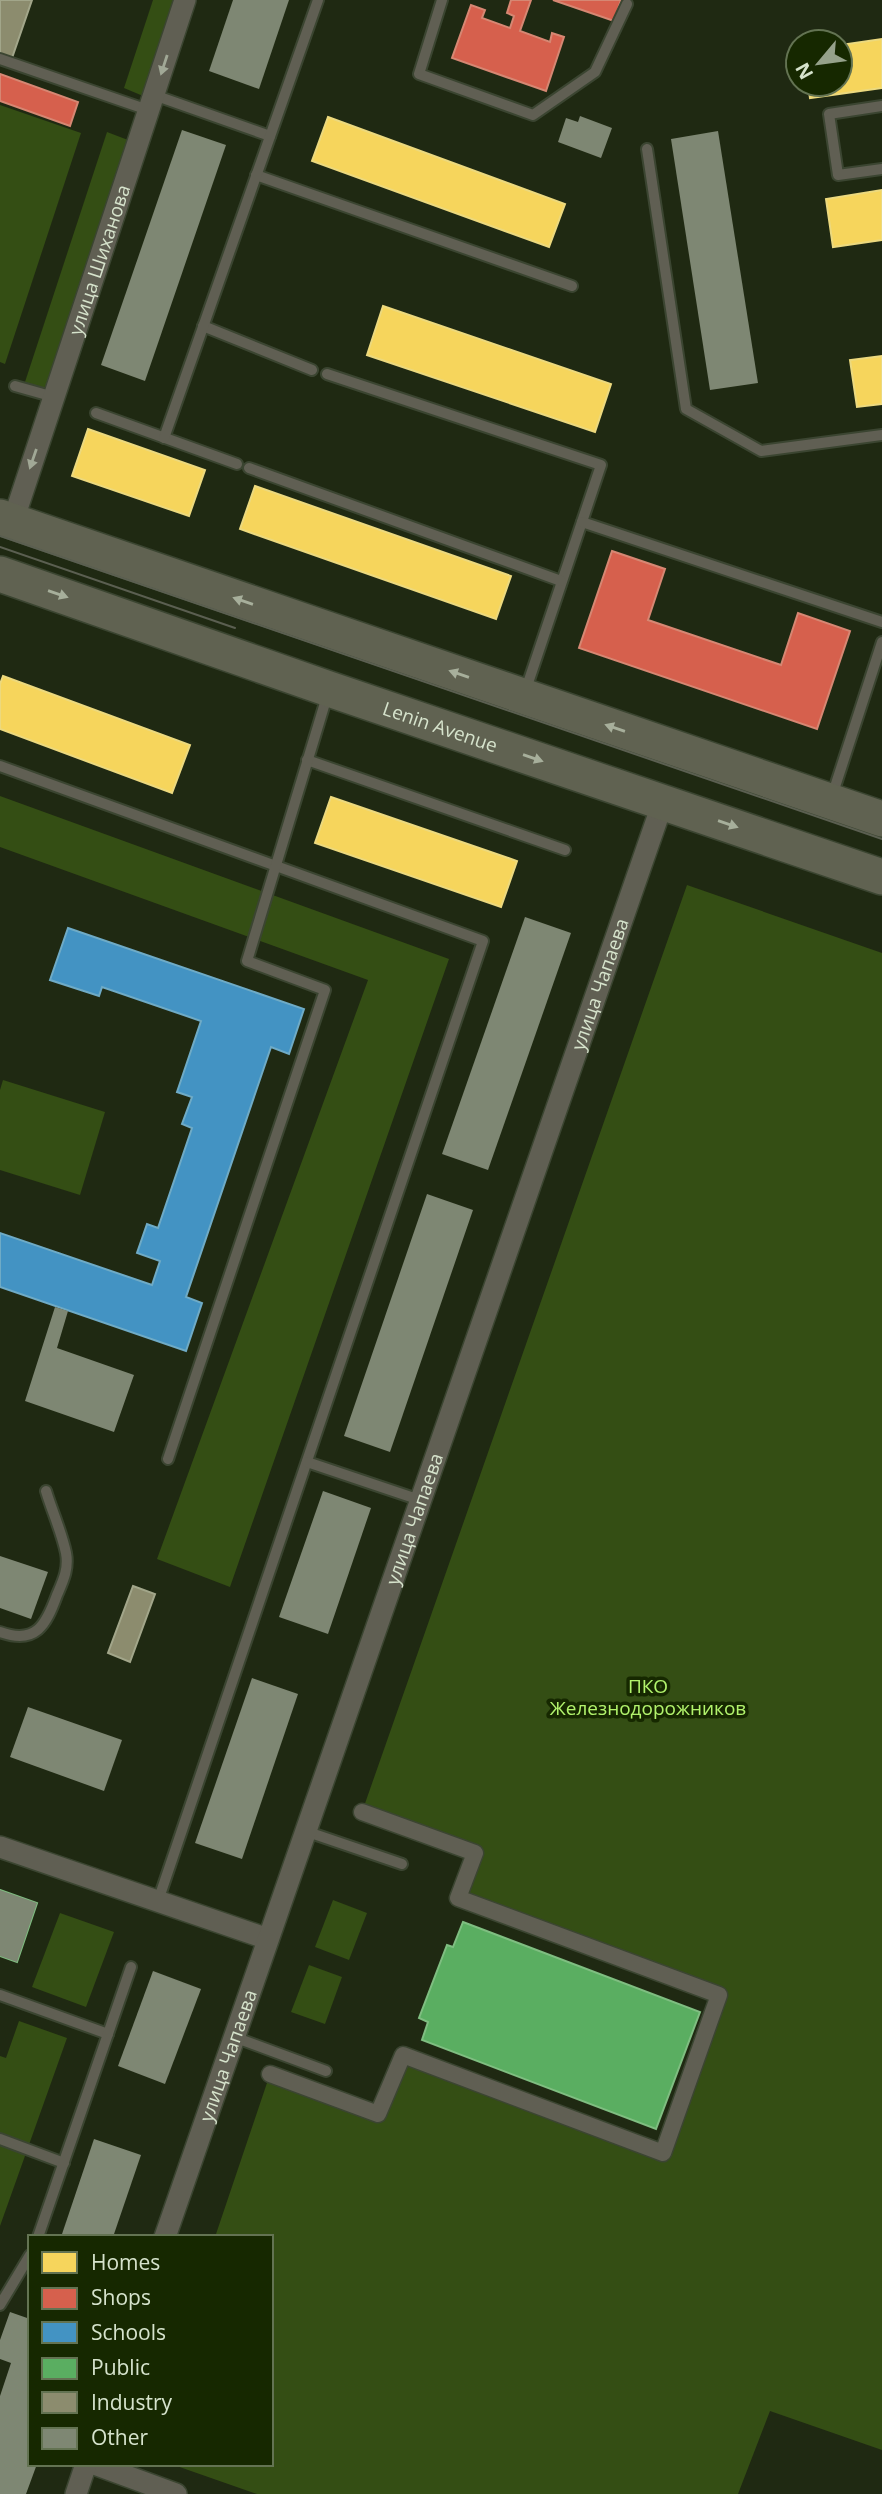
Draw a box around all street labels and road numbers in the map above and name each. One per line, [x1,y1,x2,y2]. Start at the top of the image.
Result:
street label: улица Шиханова [62,181,136,339]
street label: Lenin Avenue [379,695,501,758]
street label: улица Чапаева [565,915,635,1054]
street label: улица Чапаева [379,1449,449,1589]
street label: улица Чапаева [193,1986,263,2125]

